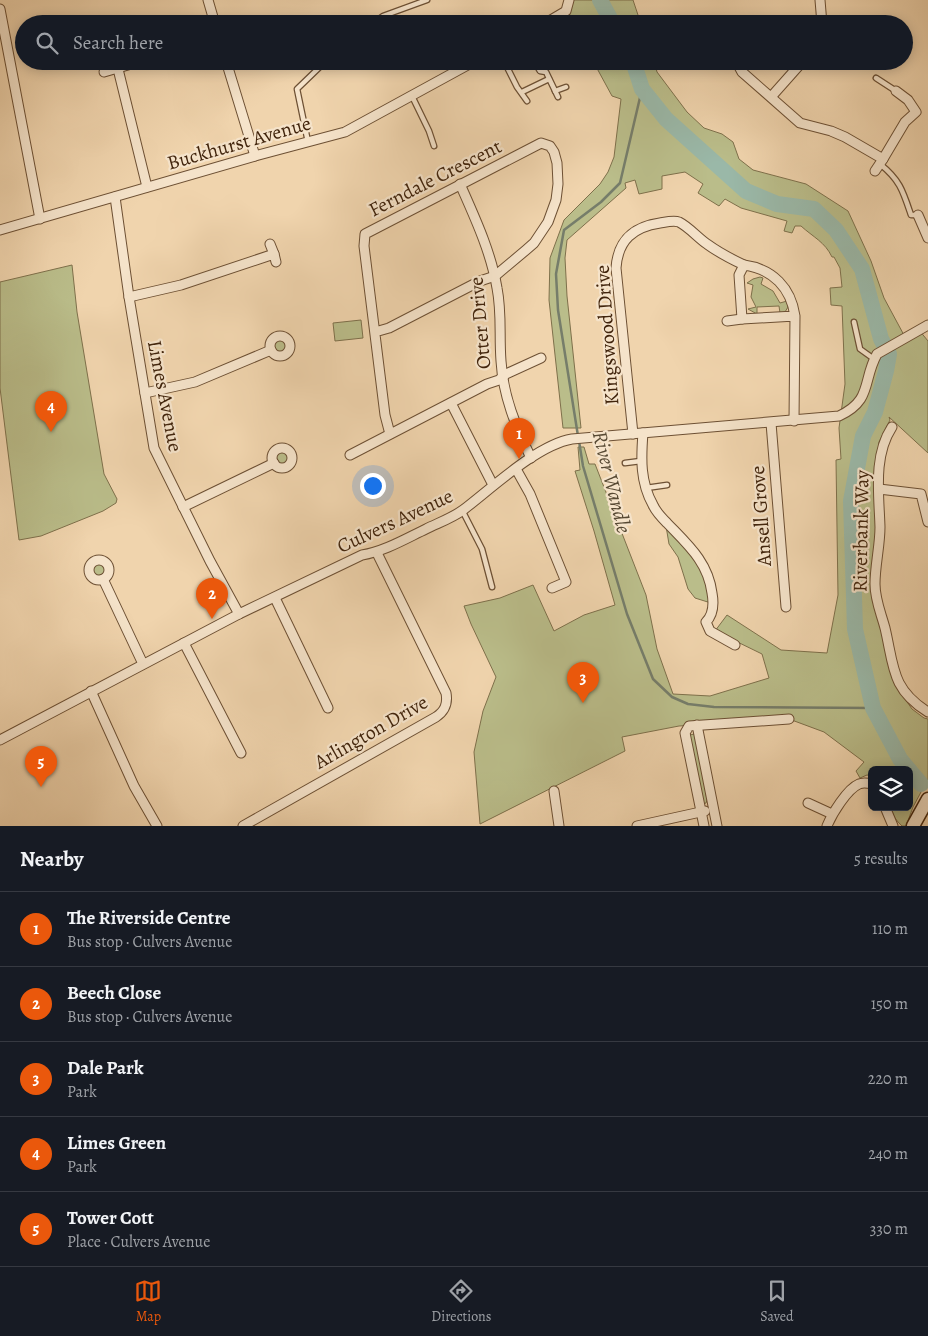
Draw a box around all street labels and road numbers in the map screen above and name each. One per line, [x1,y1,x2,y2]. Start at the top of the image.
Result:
street label: Buckhurst Avenue [164,110,314,176]
street label: Ferndale Crescent [364,133,507,223]
street label: Kingswood Drive [589,264,625,406]
street label: Otter Drive [463,276,497,370]
street label: Limes Avenue [141,338,189,454]
street label: Ansell Grove [744,465,778,568]
street label: Riverbank Way [846,469,876,592]
street label: Culvers Avenue [333,482,457,560]
street label: Arlington Drive [308,689,433,776]

